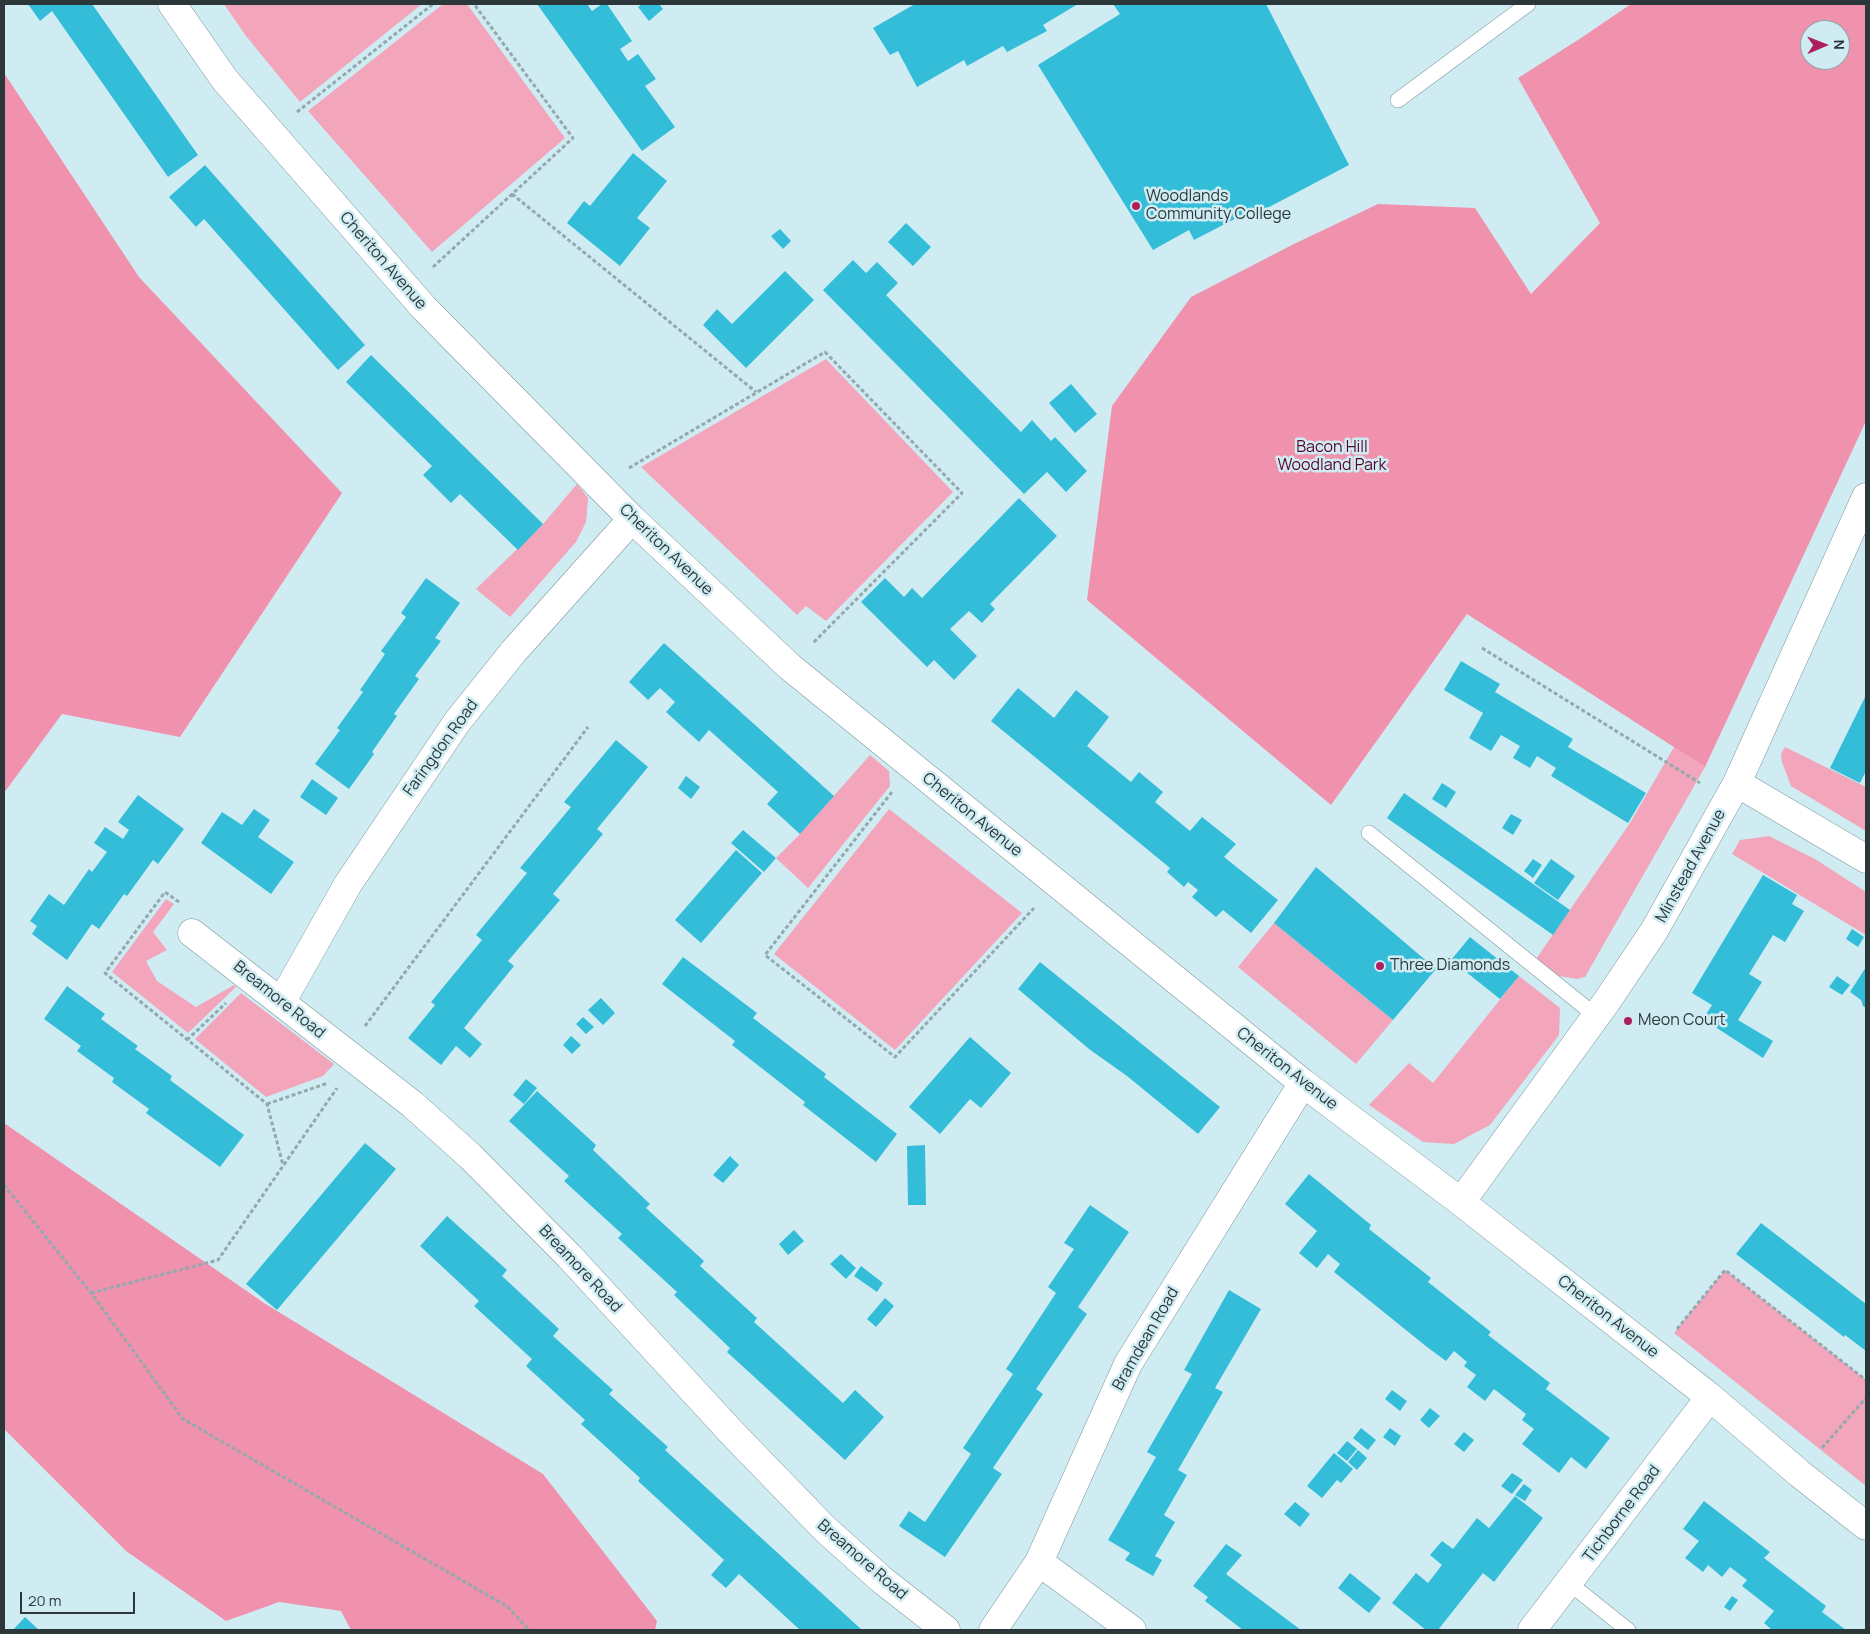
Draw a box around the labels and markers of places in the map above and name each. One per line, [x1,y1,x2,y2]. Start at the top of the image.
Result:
place label: Woodlands Community College [1146,187,1291,225]
marker: Woodlands Community College [1130,200,1142,212]
place label: Three Diamonds [1390,956,1510,976]
marker: Three Diamonds [1374,960,1386,972]
place label: Meon Court [1638,1011,1726,1031]
marker: Meon Court [1622,1015,1634,1027]

